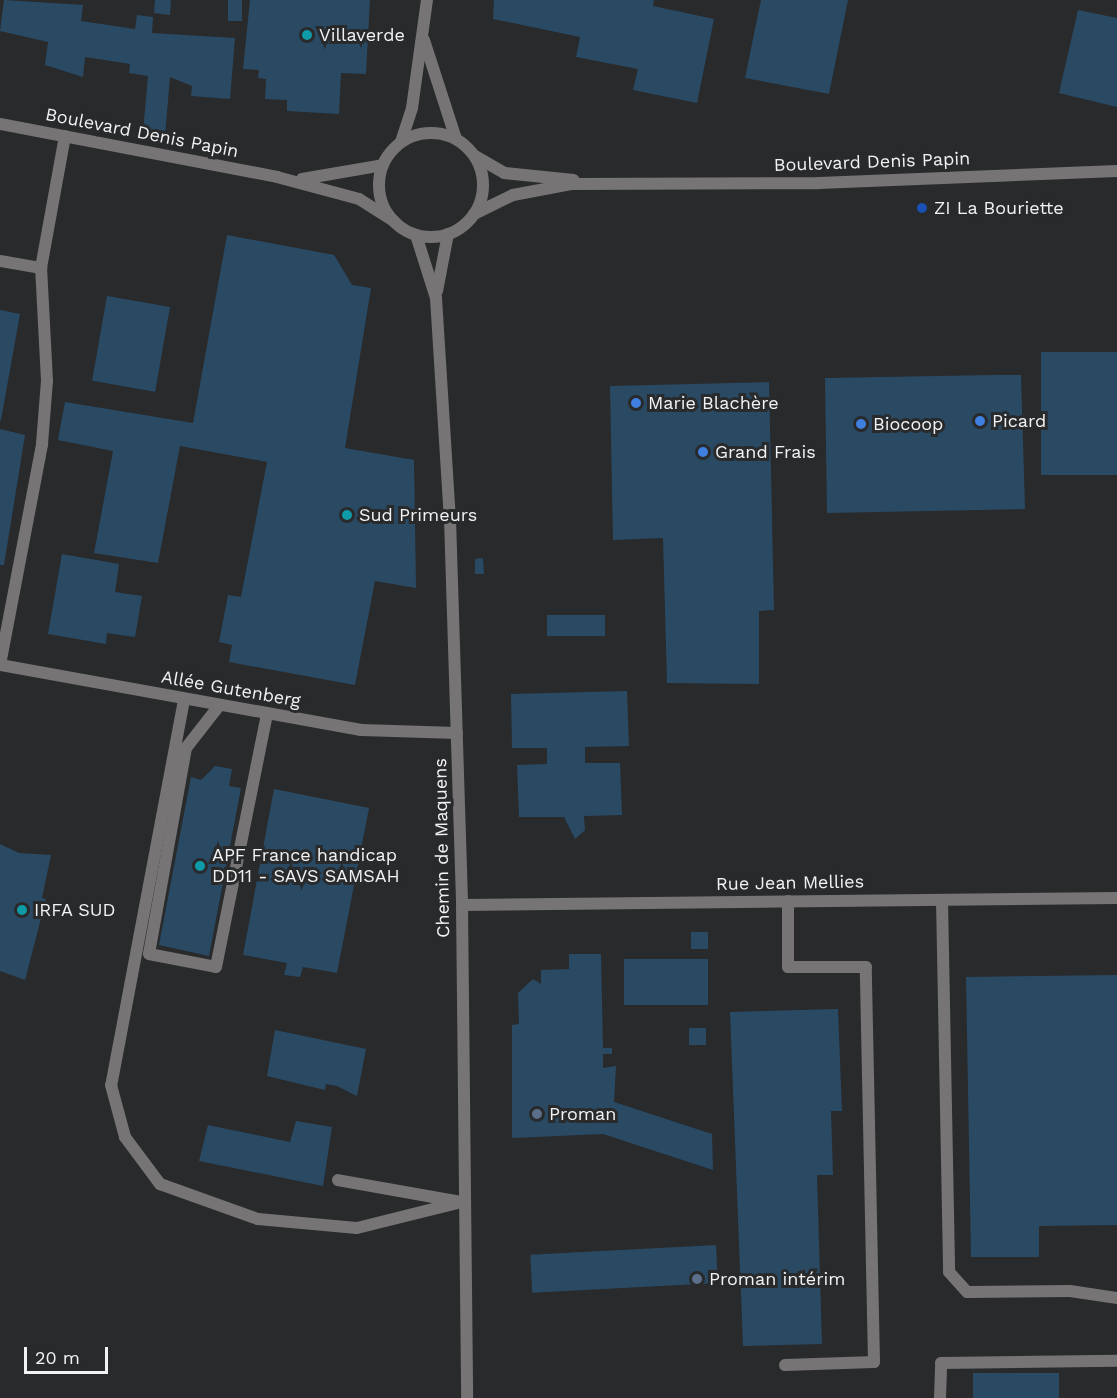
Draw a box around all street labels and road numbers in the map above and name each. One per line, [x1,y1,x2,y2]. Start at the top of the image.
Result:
street label: Boulevard Denis Papin [44,104,240,162]
street label: Boulevard Denis Papin [773,148,971,176]
street label: Allée Gutenberg [160,666,302,712]
street label: Chemin de Maquens [430,758,454,938]
street label: Rue Jean Mellies [716,871,864,895]

